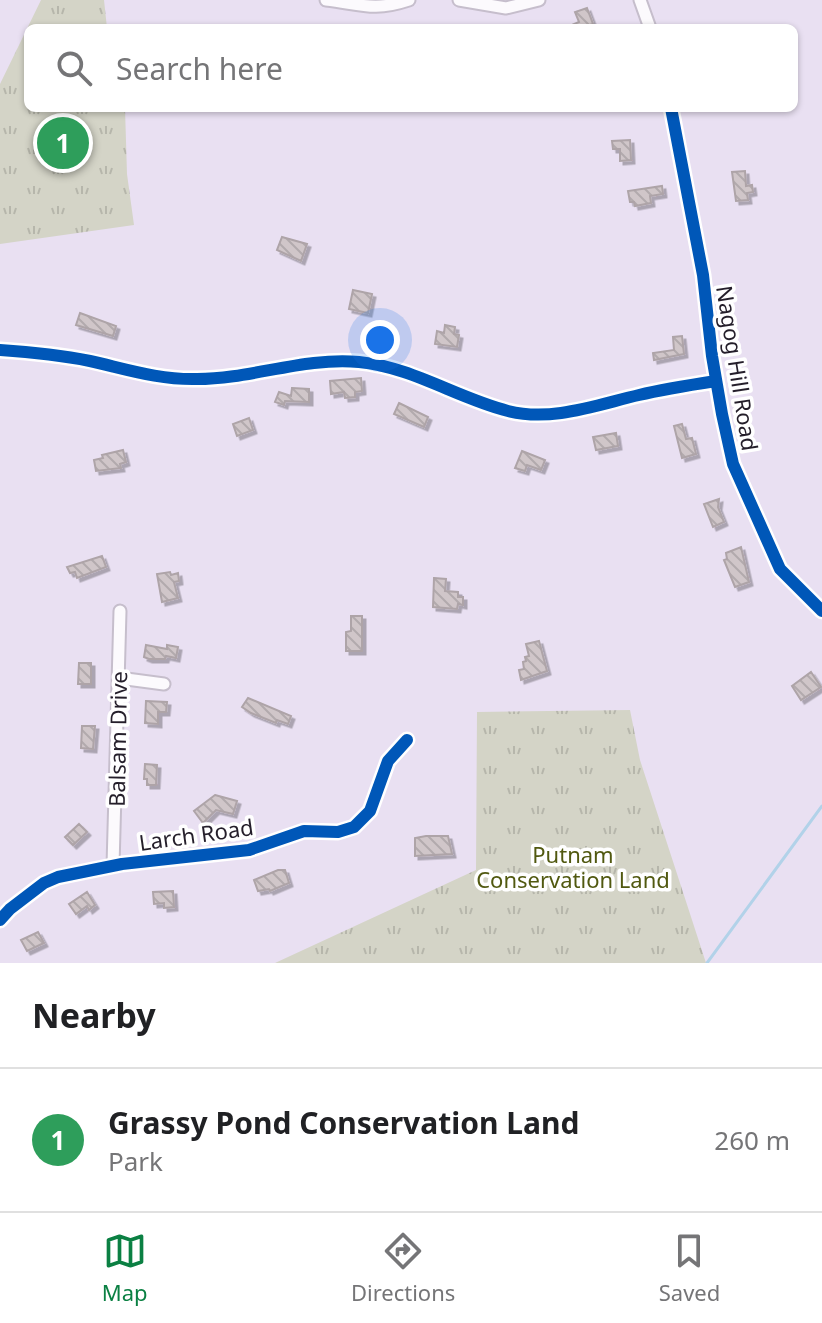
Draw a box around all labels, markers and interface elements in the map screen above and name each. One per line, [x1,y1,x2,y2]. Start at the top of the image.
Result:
search box [24,24,798,112]
icon: search [52,46,96,90]
text: Search here [116,48,283,89]
pin: 1 [37,113,89,173]
street label: Nagog Hill Road [710,283,766,453]
your location [360,320,400,360]
street label: Balsam Drive [101,671,133,807]
street label: Larch Road [137,811,255,857]
park label: Putnam Conservation Land [476,839,670,894]
text: Nearby [32,992,156,1038]
text: Grassy Pond Conservation Land [108,1102,579,1143]
text: 1 [51,1122,65,1158]
text: 260 m [714,1122,790,1158]
text: Park [108,1143,163,1179]
tab: Map [102,1229,148,1307]
tab: Directions [351,1229,455,1307]
tab: Saved [659,1229,720,1307]

